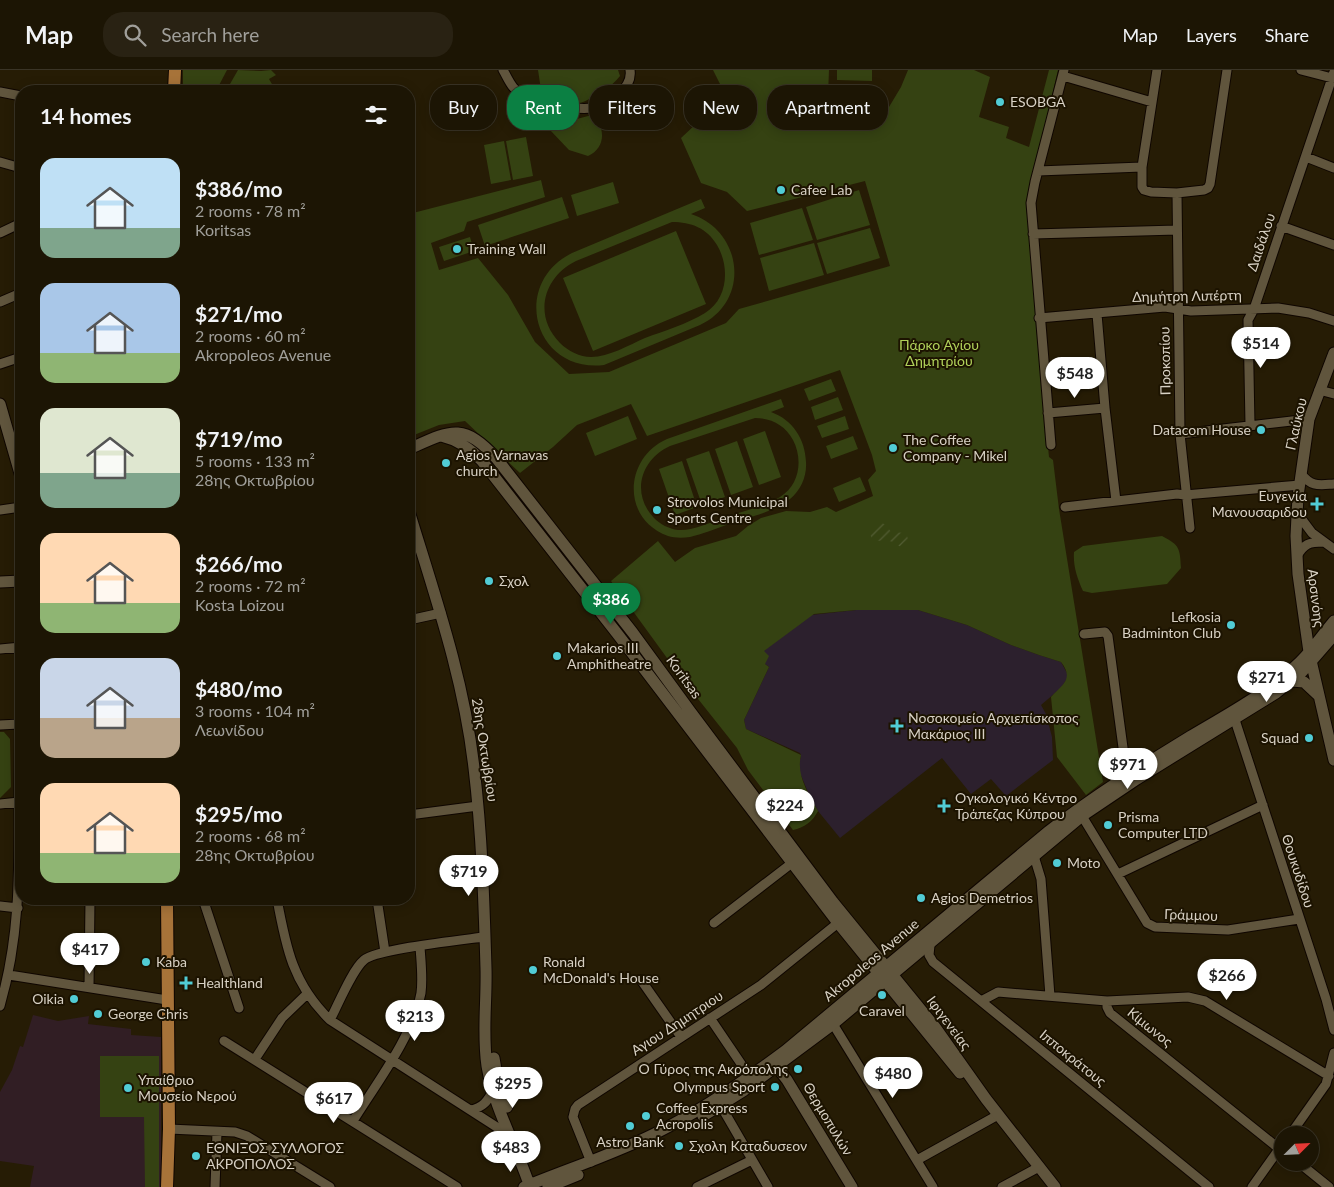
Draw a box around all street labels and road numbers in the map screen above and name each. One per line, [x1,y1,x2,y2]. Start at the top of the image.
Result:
street label: Δαιδάλου [1243,211,1278,273]
street label: Δημήτρη Λιπέρτη [1132,286,1242,305]
street label: Προκοπίου [1155,326,1174,396]
street label: Γλαύκου [1281,396,1310,452]
street label: Αρσινόης [1304,568,1329,629]
street label: Koritsas [663,652,706,702]
street label: 28ης Οκτωβρίου [469,697,502,803]
street label: Θουκυδίδου [1279,832,1318,910]
street label: Γράμμου [1164,905,1218,924]
street label: Akropoleos Avenue [820,915,922,1004]
street label: Αγιου Δημητριου [628,987,726,1059]
street label: Ιφιγενείας [924,992,976,1053]
street label: Κίμωνος [1124,1003,1177,1050]
street label: Ιπποκράτους [1037,1026,1110,1090]
street label: Θερμοπυλών [800,1079,857,1159]

